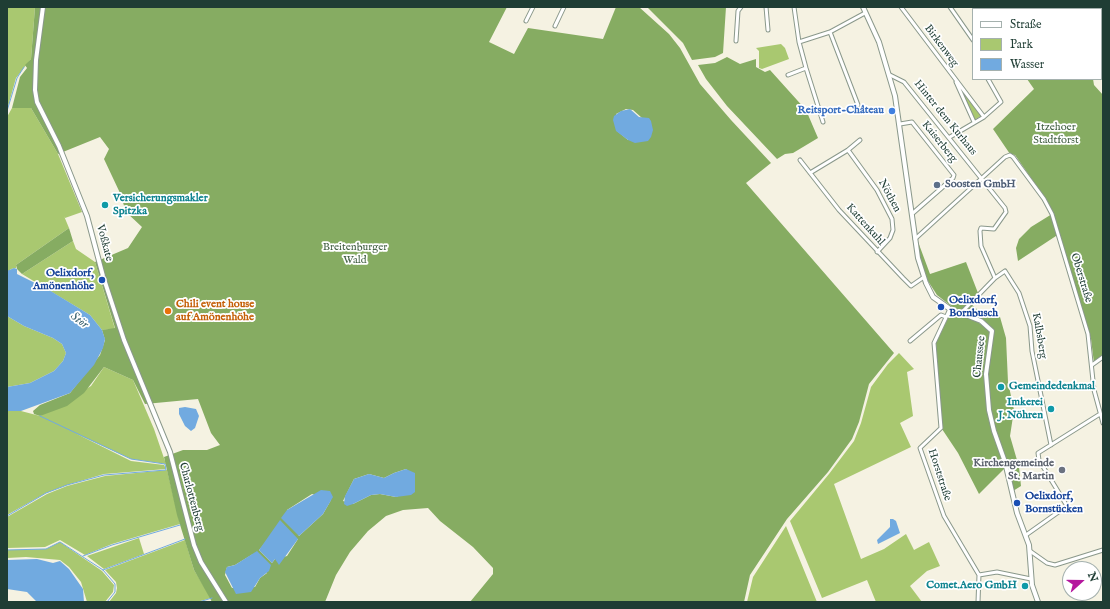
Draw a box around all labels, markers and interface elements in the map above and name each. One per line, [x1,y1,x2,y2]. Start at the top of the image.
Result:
legend [972,8,1102,80]
text: Straße [1010,17,1042,32]
street label: Birkenweg [921,22,961,70]
text: Park [1010,37,1033,52]
text: Wasser [1010,57,1044,72]
street label: Hinter dem Kurhaus [911,78,979,158]
place label: Reitsport-Château [798,104,884,118]
marker: Reitsport-Château [887,106,897,116]
street label: Kaiserberg [918,119,960,165]
park label: Itzehoer Stadtforst [1033,121,1079,147]
street label: Nöthen [875,177,903,215]
place label: Soosten GmbH [945,178,1016,192]
marker: Soosten GmbH [932,180,942,190]
place label: Versicherungsmakler Spitzka [113,192,208,218]
marker: Versicherungsmakler Spitzka [100,200,110,210]
street label: Kattenkuhl [843,201,887,249]
street label: Voßkate [93,223,115,263]
park label: Breitenburger Wald [323,241,387,267]
street label: Oberstraße [1067,252,1095,304]
place label: Oelixdorf, Amönenhöhe [33,267,94,293]
marker: Oelixdorf, Amönenhöhe [97,275,107,285]
place label: Oelixdorf, Bornbusch [949,294,998,320]
place label: Chili event house auf Amönenhöhe [176,298,254,324]
marker: Oelixdorf, Bornbusch [936,302,946,312]
marker: Chili event house auf Amönenhöhe [163,306,173,316]
water label: Stör [67,310,91,332]
street label: Kalbsberg [1028,312,1050,360]
street label: Chaussee [971,335,989,379]
place label: Gemeindedenkmal [1009,380,1095,394]
marker: Gemeindedenkmal [996,382,1006,392]
place label: Imkerei J. Nöhren [998,396,1043,422]
marker: Imkerei J. Nöhren [1046,404,1056,414]
street label: Horststraße [924,447,954,503]
place label: Kirchengemeinde St. Martin [973,457,1054,483]
street label: Charlottenberg [175,461,207,533]
marker: Kirchengemeinde St. Martin [1057,465,1067,475]
place label: Oelixdorf, Bornstücken [1025,490,1083,516]
marker: Oelixdorf, Bornstücken [1012,498,1022,508]
north arrow [1062,561,1102,601]
text: N [1084,570,1101,584]
place label: Comet.Aero GmbH [926,579,1017,593]
marker: Comet.Aero GmbH [1020,581,1030,591]

